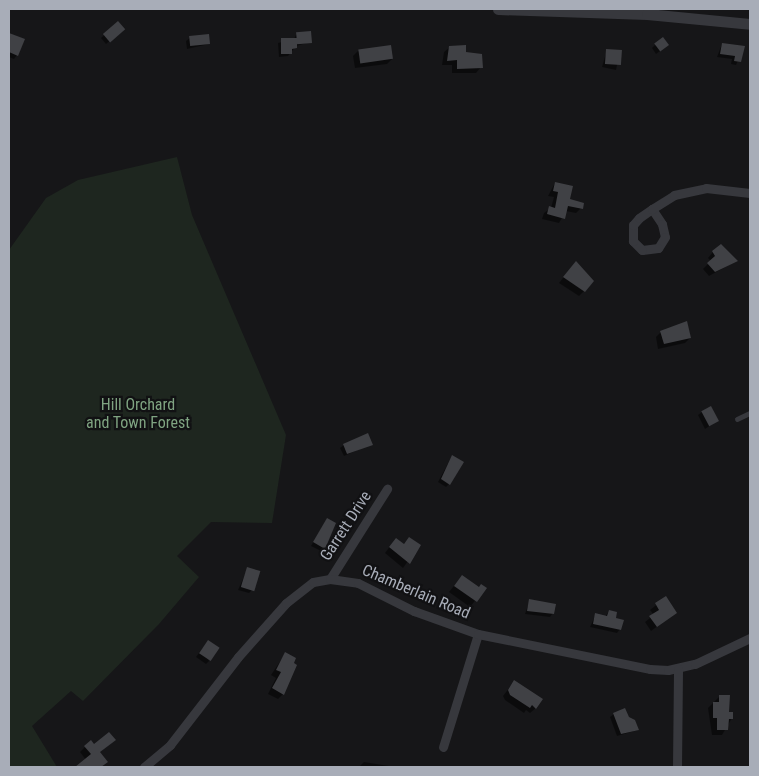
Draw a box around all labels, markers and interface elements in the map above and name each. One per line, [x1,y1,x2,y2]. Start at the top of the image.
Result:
park label: Hill Orchard and Town Forest [86,395,190,433]
street label: Garrett Drive [316,488,376,564]
street label: Chamberlain Road [359,561,473,623]

